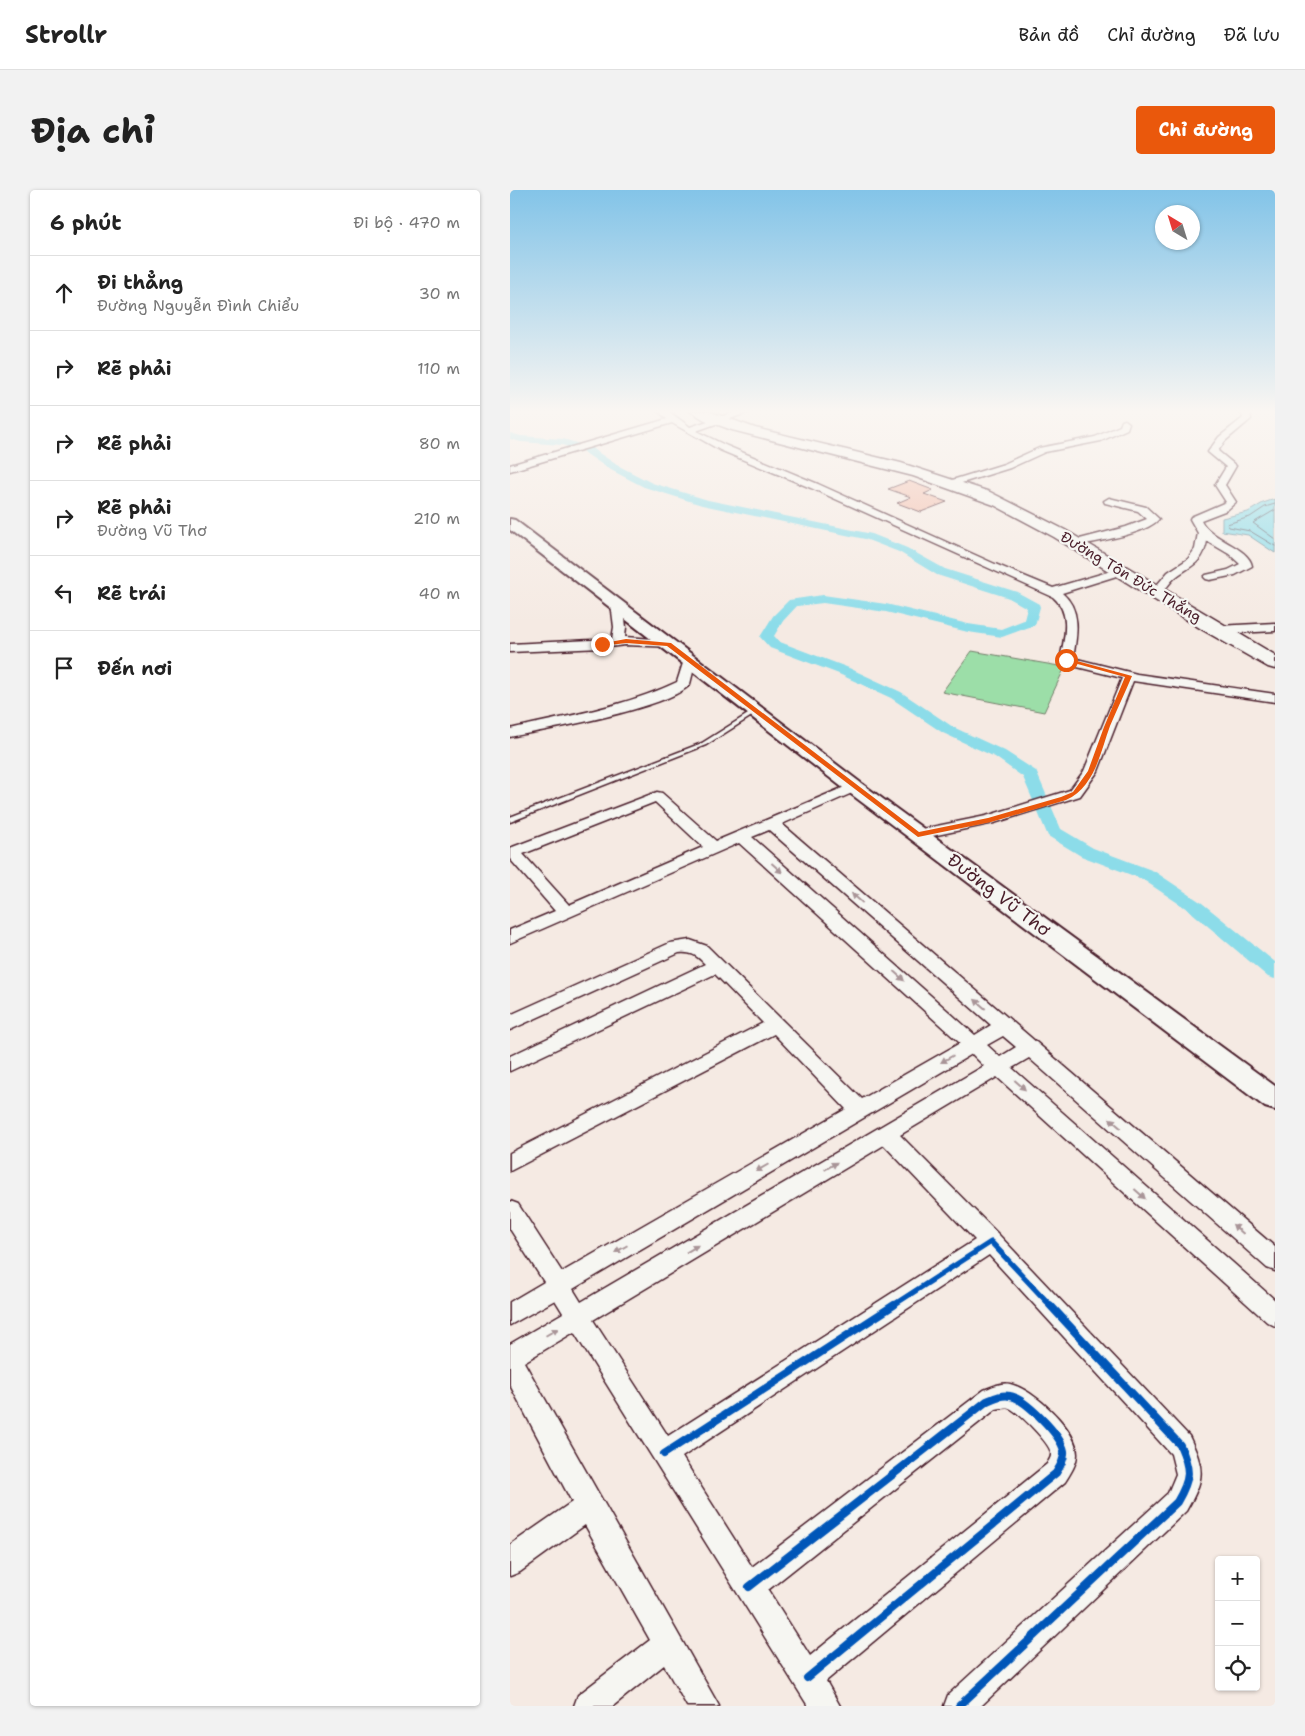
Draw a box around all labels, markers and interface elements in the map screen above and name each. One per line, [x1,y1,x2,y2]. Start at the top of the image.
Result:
text: Strollr [25,19,107,51]
text: Bản đồ [1018,23,1079,47]
text: Chỉ đường [1107,23,1196,47]
text: Đã lưu [1224,23,1280,47]
button: Chỉ đường [1136,106,1275,154]
text: Địa chỉ [30,107,154,154]
north arrow [1155,205,1200,250]
text: 6 phút [50,209,122,237]
text: Đi bộ · 470 m [353,212,460,233]
text: Đi thẳng [97,270,183,295]
icon: ahead [50,279,78,307]
text: 30 m [419,283,460,304]
text: Đường Nguyễn Đình Chiểu [97,295,299,316]
icon: right [50,354,78,382]
text: Rẽ phải [97,356,172,381]
text: 110 m [417,358,460,379]
icon: right [50,429,78,457]
text: Rẽ phải [97,431,172,456]
text: 80 m [419,433,460,454]
text: Rẽ phải [97,495,172,520]
icon: right [50,504,78,532]
text: 210 m [413,508,460,529]
text: Đường Vũ Thơ [97,520,207,541]
street label: Đường Tôn Đức Thắng [1057,527,1205,627]
icon: left [50,579,78,607]
text: Rẽ trái [97,581,166,606]
text: 40 m [418,583,460,604]
route end [591,633,614,656]
route start [1055,649,1078,672]
icon: arrive [50,654,78,682]
text: Đến nơi [97,656,172,681]
street label: Đường Vũ Thơ [942,848,1056,942]
one-way arrow [771,863,784,874]
one-way arrow [852,892,864,904]
one-way arrow [892,971,905,982]
one-way arrow [973,999,986,1010]
one-way arrow [941,1055,954,1064]
one-way arrow [1013,1079,1025,1091]
one-way arrow [1110,1117,1122,1129]
one-way arrow [825,1162,838,1171]
one-way arrow [755,1163,768,1172]
one-way arrow [1134,1188,1146,1200]
one-way arrow [1232,1224,1245,1235]
one-way arrow [615,1245,628,1254]
one-way arrow [685,1245,698,1254]
one-way arrow [545,1328,559,1337]
map controls [1215,1556,1260,1691]
button: + [1215,1556,1260,1601]
button: − [1215,1601,1260,1646]
button: locate [1215,1646,1260,1691]

